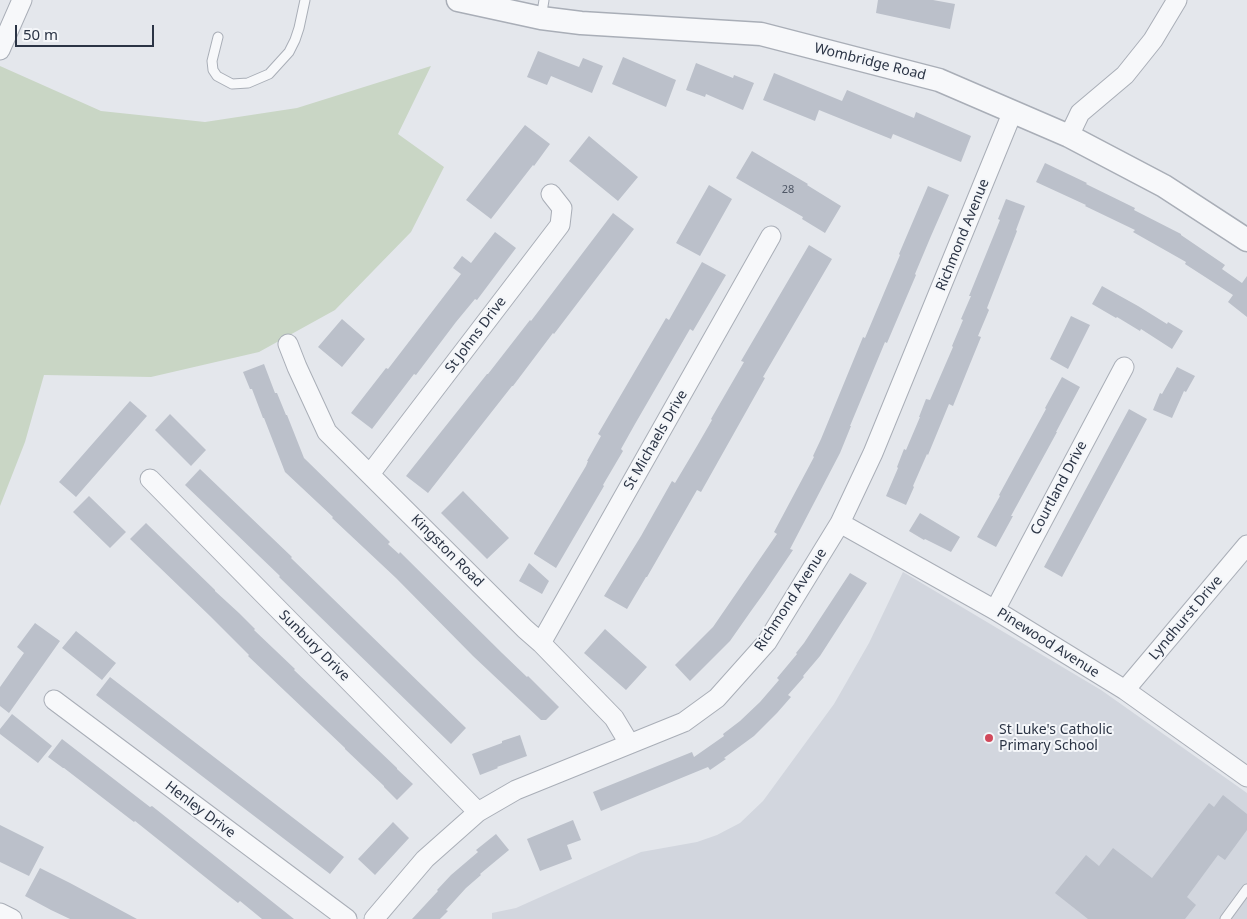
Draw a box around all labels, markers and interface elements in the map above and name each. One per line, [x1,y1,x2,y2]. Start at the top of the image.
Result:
scale bar [18,15,156,47]
text: 50 m [23,24,58,44]
street label: Wombridge Road [812,40,928,84]
street label: Richmond Avenue [933,177,993,293]
house number: 28 [782,183,794,197]
street label: St Johns Drive [442,294,510,376]
street label: St Michaels Drive [621,387,691,493]
street label: Courtland Drive [1027,438,1091,538]
street label: Kingston Road [407,511,487,591]
street label: Richmond Avenue [751,545,831,655]
street label: Lyndhurst Drive [1146,572,1226,664]
street label: Pinewood Avenue [994,605,1102,681]
street label: Sunbury Drive [275,607,353,685]
place label: St Luke's Catholic Primary School [999,722,1112,754]
marker: St Luke's Catholic Primary School [983,732,995,744]
street label: Henley Drive [162,778,238,842]

